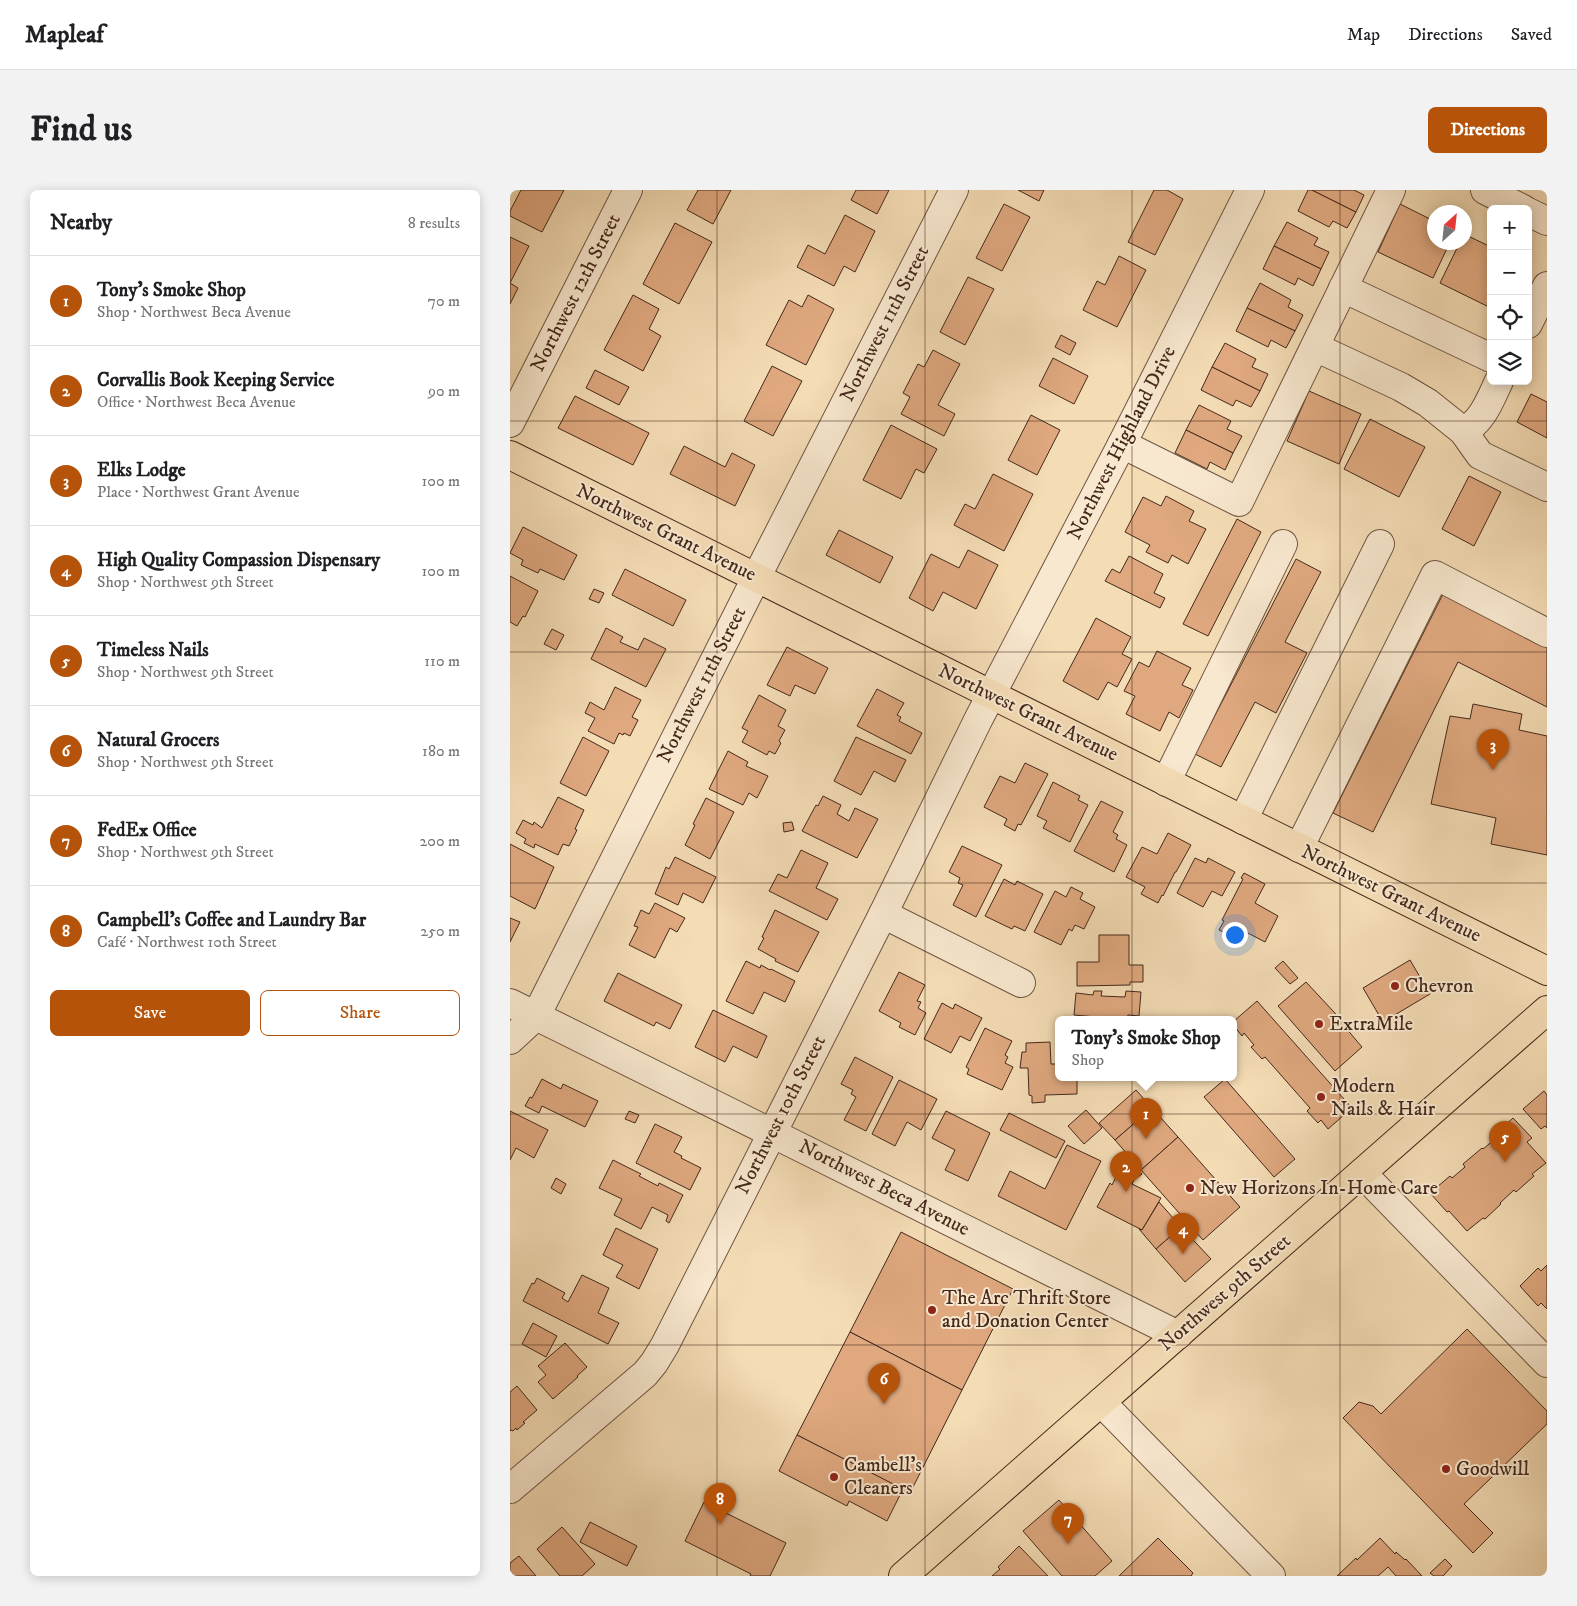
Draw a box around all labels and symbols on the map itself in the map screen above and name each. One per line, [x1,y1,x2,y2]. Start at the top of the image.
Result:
north arrow [1427,205,1472,250]
street label: Northwest 12th Street [525,210,627,376]
street label: Northwest 11th Street [835,242,935,406]
street label: Northwest Highland Drive [1062,342,1182,544]
street label: Northwest Grant Avenue [572,479,760,587]
street label: Northwest 11th Street [652,603,752,767]
street label: Northwest Grant Avenue [934,659,1122,767]
pin: 3 [1477,729,1509,770]
street label: Northwest Grant Avenue [1297,840,1485,948]
your location [1222,922,1248,948]
place label: Chevron [1405,974,1474,999]
marker: Chevron [1389,980,1401,992]
place label: ExtraMile [1329,1012,1413,1037]
marker: ExtraMile [1313,1018,1325,1030]
street label: Northwest 10th Street [730,1031,832,1199]
place label: Modern Nails & Hair [1331,1074,1436,1122]
marker: Modern Nails & Hair [1315,1091,1327,1103]
pin: 1 [1130,1098,1162,1139]
pin: 5 [1489,1121,1521,1162]
street label: Northwest Beca Avenue [794,1134,974,1242]
pin: 2 [1110,1151,1142,1192]
place label: New Horizons In-Home Care [1200,1176,1438,1201]
marker: New Horizons In-Home Care [1184,1182,1196,1194]
pin: 4 [1167,1213,1199,1254]
street label: Northwest 9th Street [1154,1229,1296,1357]
place label: The Arc Thrift Store and Donation Center [942,1286,1111,1334]
marker: The Arc Thrift Store and Donation Center [926,1304,938,1316]
pin: 6 [868,1363,900,1404]
place label: Cambell's Cleaners [844,1453,922,1501]
place label: Goodwill [1456,1457,1529,1482]
marker: Goodwill [1440,1463,1452,1475]
marker: Cambell's Cleaners [828,1471,840,1483]
pin: 8 [704,1483,736,1524]
pin: 7 [1052,1503,1084,1544]

